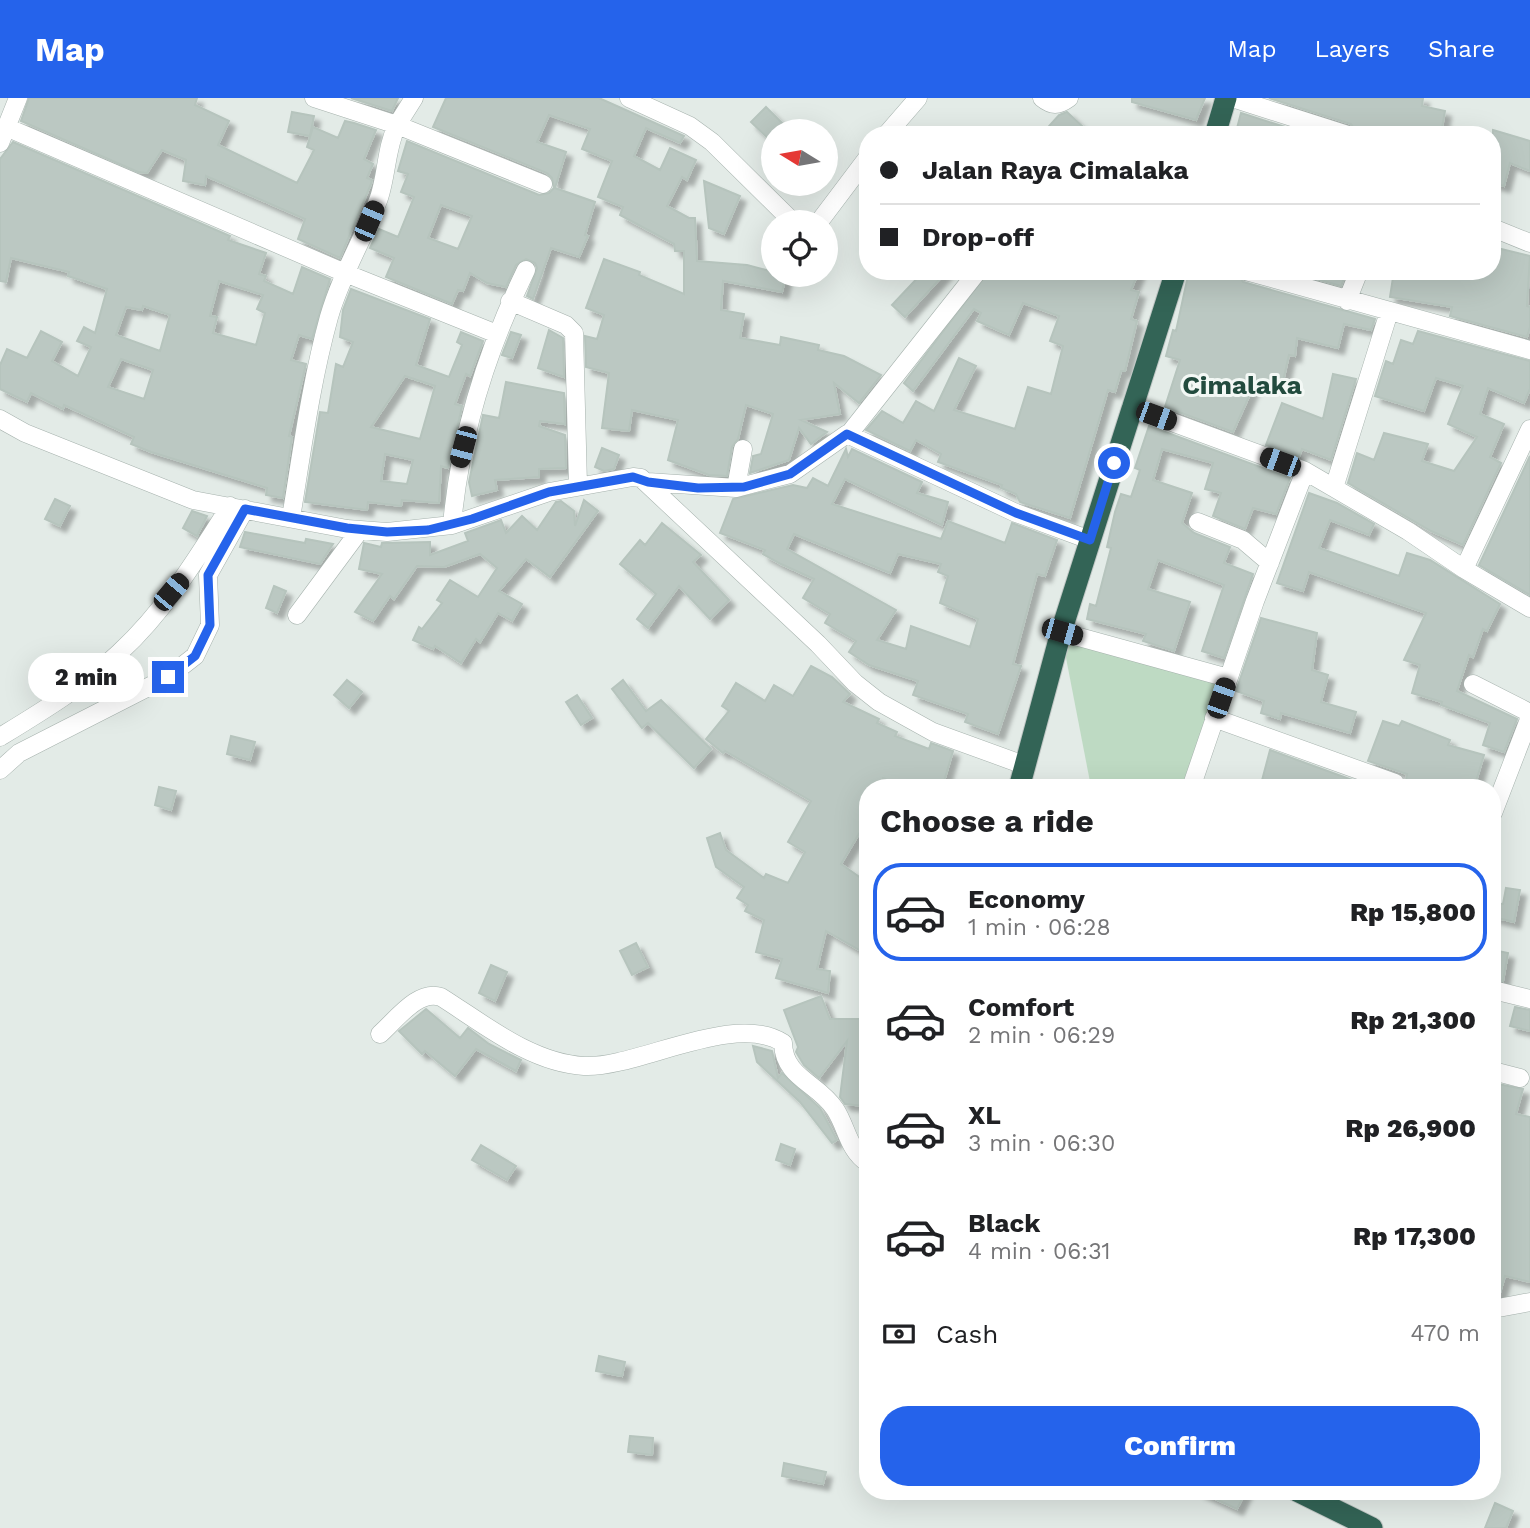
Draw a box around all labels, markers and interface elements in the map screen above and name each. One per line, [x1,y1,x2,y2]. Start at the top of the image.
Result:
text: Map [35,30,105,69]
text: Map [1228,35,1276,63]
text: Layers [1314,35,1390,63]
text: Share [1428,35,1495,63]
north arrow [761,119,838,196]
map controls [761,119,838,287]
text: Jalan Raya Cimalaka [922,155,1189,185]
car [352,198,387,244]
button: locate [761,210,838,287]
text: Drop-off [922,222,1034,252]
district label: Cimalaka [1182,370,1302,400]
car [1133,399,1180,433]
car [448,424,479,470]
car [1257,445,1304,479]
route start [1098,447,1130,479]
car [150,569,193,615]
car [1039,616,1086,648]
callout: 2 min [28,652,144,702]
route end [152,661,184,693]
text: 2 min [55,664,117,691]
car [1205,675,1238,721]
text: Choose a ride [880,802,1094,840]
icon: car [884,881,947,944]
text: Economy [968,884,1085,914]
text: Rp 15,800 [1350,897,1476,927]
text: 1 min · 06:28 [968,914,1111,941]
icon: car [884,989,947,1052]
text: Comfort [968,992,1074,1022]
text: Rp 21,300 [1350,1005,1476,1035]
text: 2 min · 06:29 [968,1022,1115,1049]
icon: car [884,1097,947,1160]
text: XL [968,1100,1001,1130]
text: Rp 26,900 [1345,1113,1476,1143]
text: 3 min · 06:30 [968,1130,1115,1157]
icon: car [884,1205,947,1268]
text: Black [968,1208,1040,1238]
text: Rp 17,300 [1353,1221,1476,1251]
text: 4 min · 06:31 [968,1238,1111,1265]
icon: cash [880,1315,918,1353]
text: Cash [936,1319,998,1349]
text: 470 m [1411,1320,1480,1347]
button: Confirm [880,1406,1480,1486]

